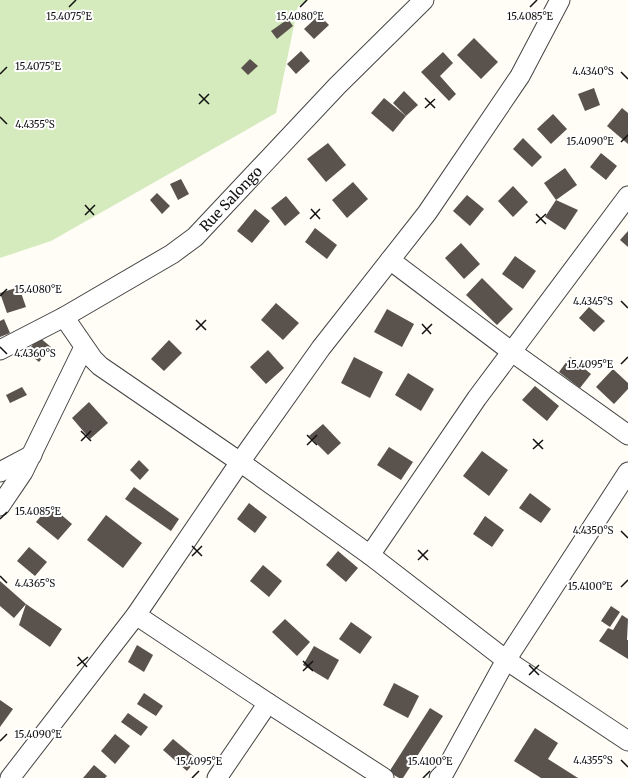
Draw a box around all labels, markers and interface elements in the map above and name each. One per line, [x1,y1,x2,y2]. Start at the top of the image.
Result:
text: 15.4075°E [46,10,92,23]
text: 15.4080°E [276,10,324,23]
text: 15.4085°E [507,10,554,23]
text: 15.4075°E [15,60,61,73]
text: 4.4340°S [572,65,614,78]
text: 4.4355°S [15,118,55,131]
text: 15.4090°E [566,135,614,148]
street label: Rue Salongo [196,162,266,235]
text: 15.4080°E [14,283,62,296]
text: 4.4345°S [573,295,613,308]
text: 4.4360°S [14,347,56,360]
text: 15.4095°E [567,358,614,371]
text: 15.4085°E [15,505,62,518]
text: 4.4350°S [573,524,613,537]
text: 4.4365°S [15,577,55,590]
text: 15.4100°E [568,580,613,593]
text: 15.4090°E [14,728,62,741]
text: 4.4355°S [573,754,613,767]
text: 15.4095°E [176,755,223,768]
text: 15.4100°E [408,755,453,768]

